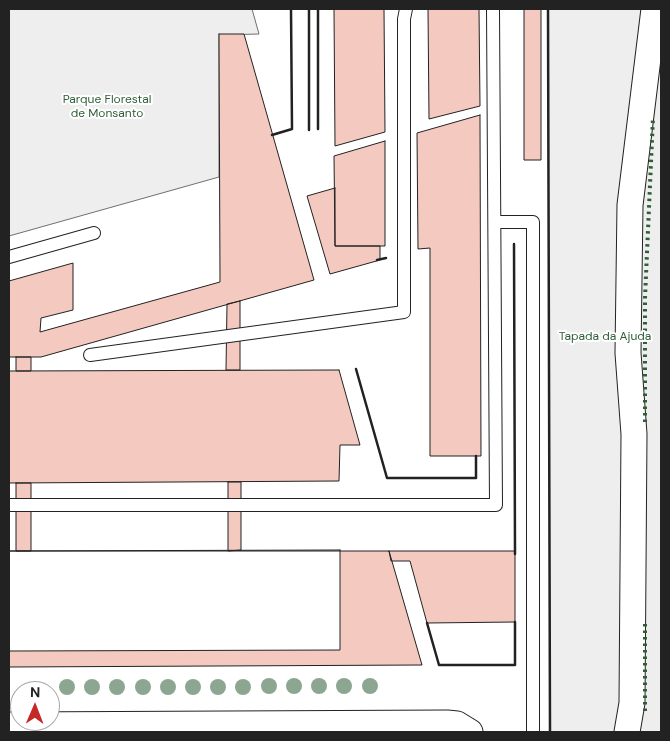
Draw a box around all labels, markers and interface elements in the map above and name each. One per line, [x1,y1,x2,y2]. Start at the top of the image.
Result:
park label: Parque Florestal de Monsanto [63,93,151,121]
park label: Tapada da Ajuda [559,330,651,344]
north arrow [10,681,60,731]
text: N [30,683,41,701]

